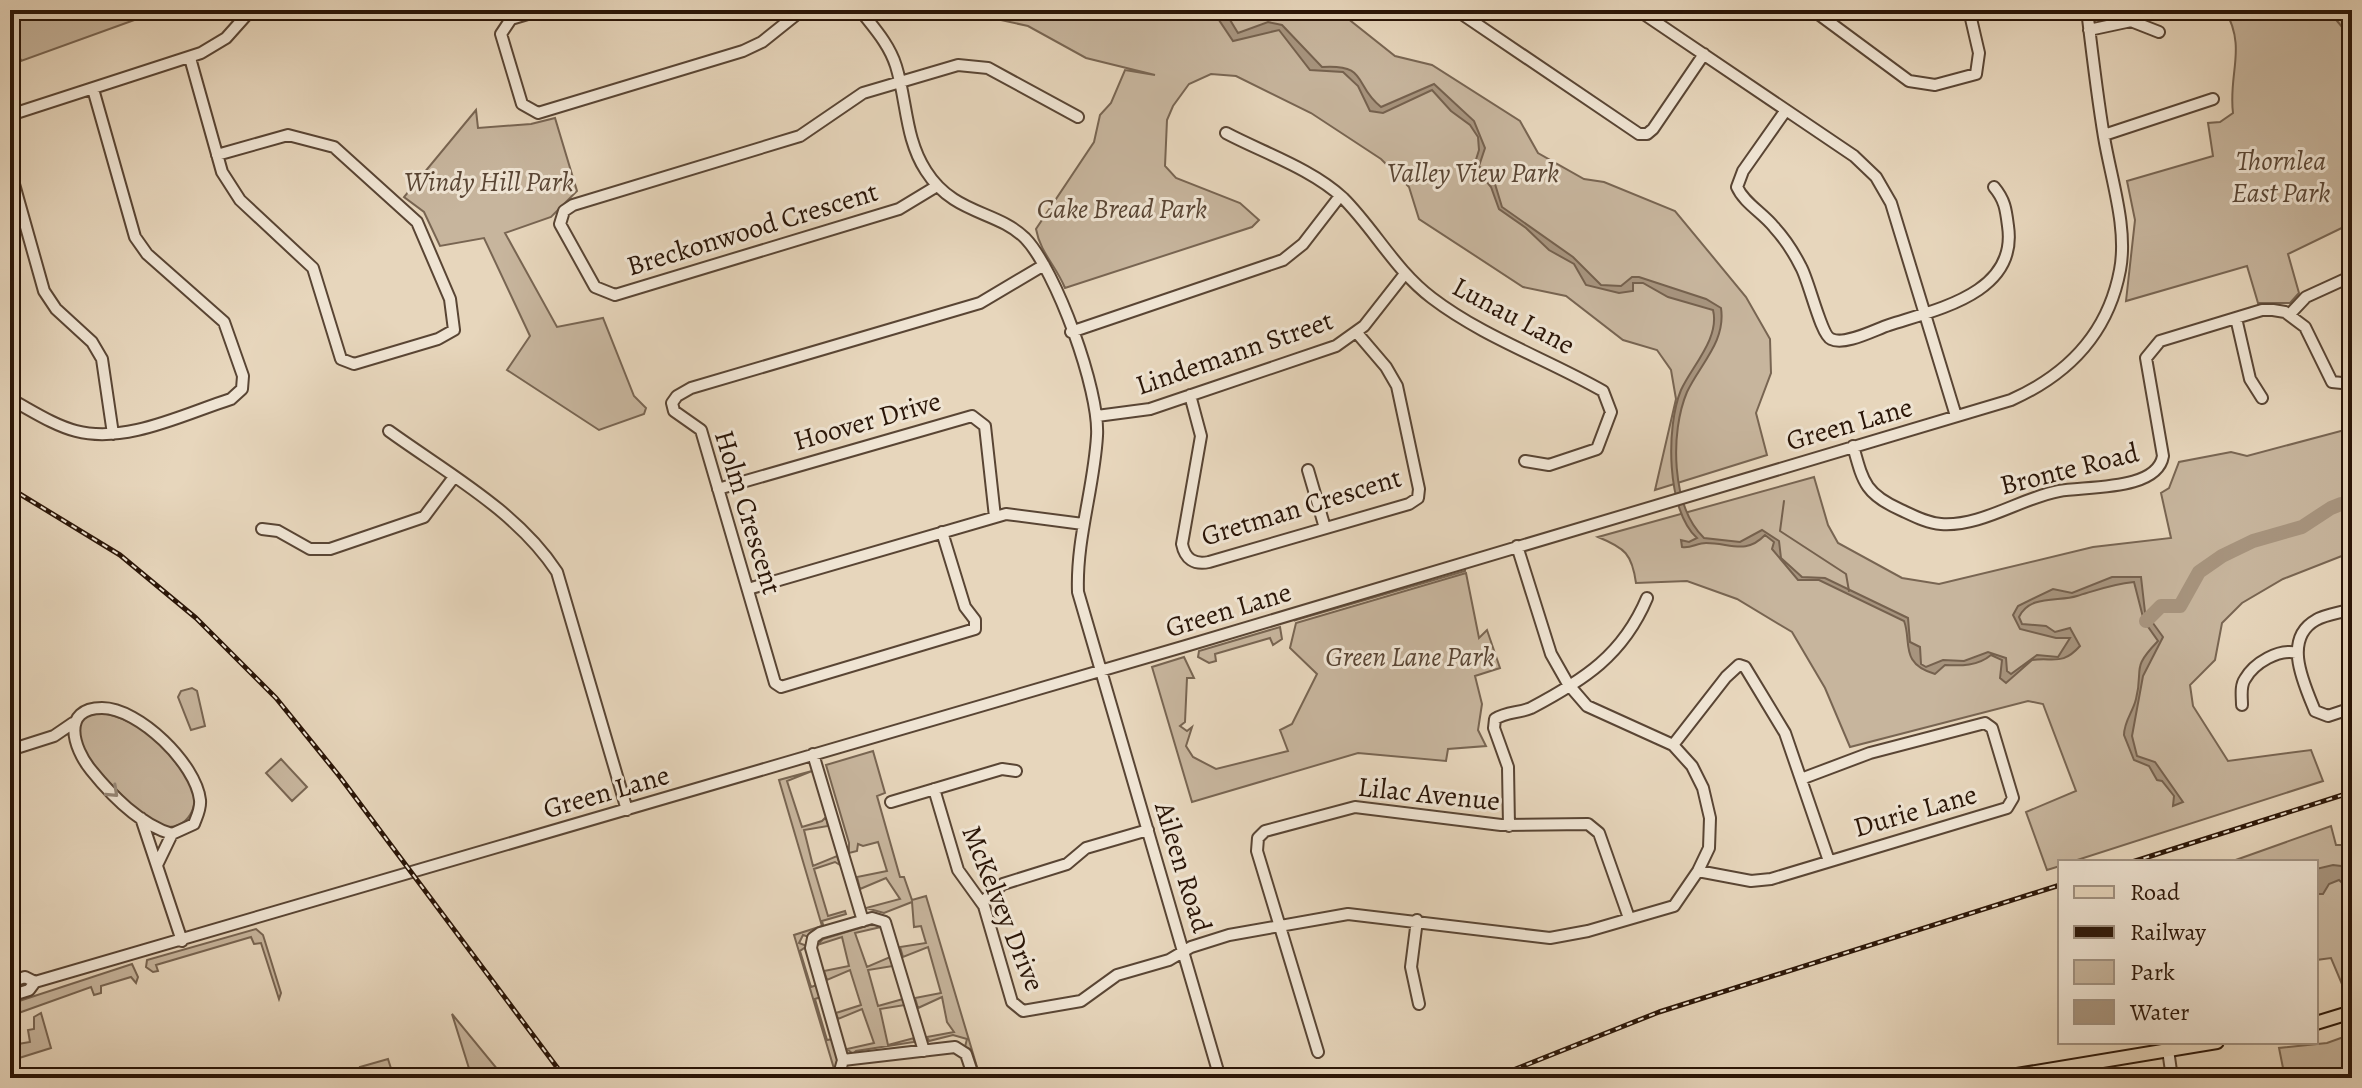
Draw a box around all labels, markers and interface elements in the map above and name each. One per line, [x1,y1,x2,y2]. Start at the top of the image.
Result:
park label: Thornlea East Park [2232,142,2330,212]
park label: Valley View Park [1387,154,1559,192]
park label: Windy Hill Park [404,163,574,201]
street label: Breckonwood Crescent [622,173,883,285]
park label: Cake Bread Park [1037,190,1207,228]
street label: Lunau Lane [1446,268,1581,364]
street label: Lindemann Street [1131,301,1338,405]
street label: Hoover Drive [789,382,945,460]
street label: Green Lane [1782,388,1917,460]
street label: Holm Crescent [705,425,791,599]
street label: Bronte Road [1996,433,2144,505]
street label: Gretman Crescent [1197,458,1406,555]
street label: Green Lane [1161,573,1296,647]
park label: Green Lane Park [1325,638,1495,676]
street label: Green Lane [539,756,674,828]
street label: Lilac Avenue [1356,768,1502,820]
street label: Durie Lane [1849,775,1981,847]
one-way arrow [103,783,118,797]
street label: Aileen Road [1145,796,1221,938]
street label: McKelvey Drive [953,820,1054,997]
legend [2058,860,2318,1044]
text: Road [2130,876,2180,908]
text: Railway [2130,916,2206,948]
text: Park [2130,956,2175,988]
text: Water [2129,996,2190,1028]

